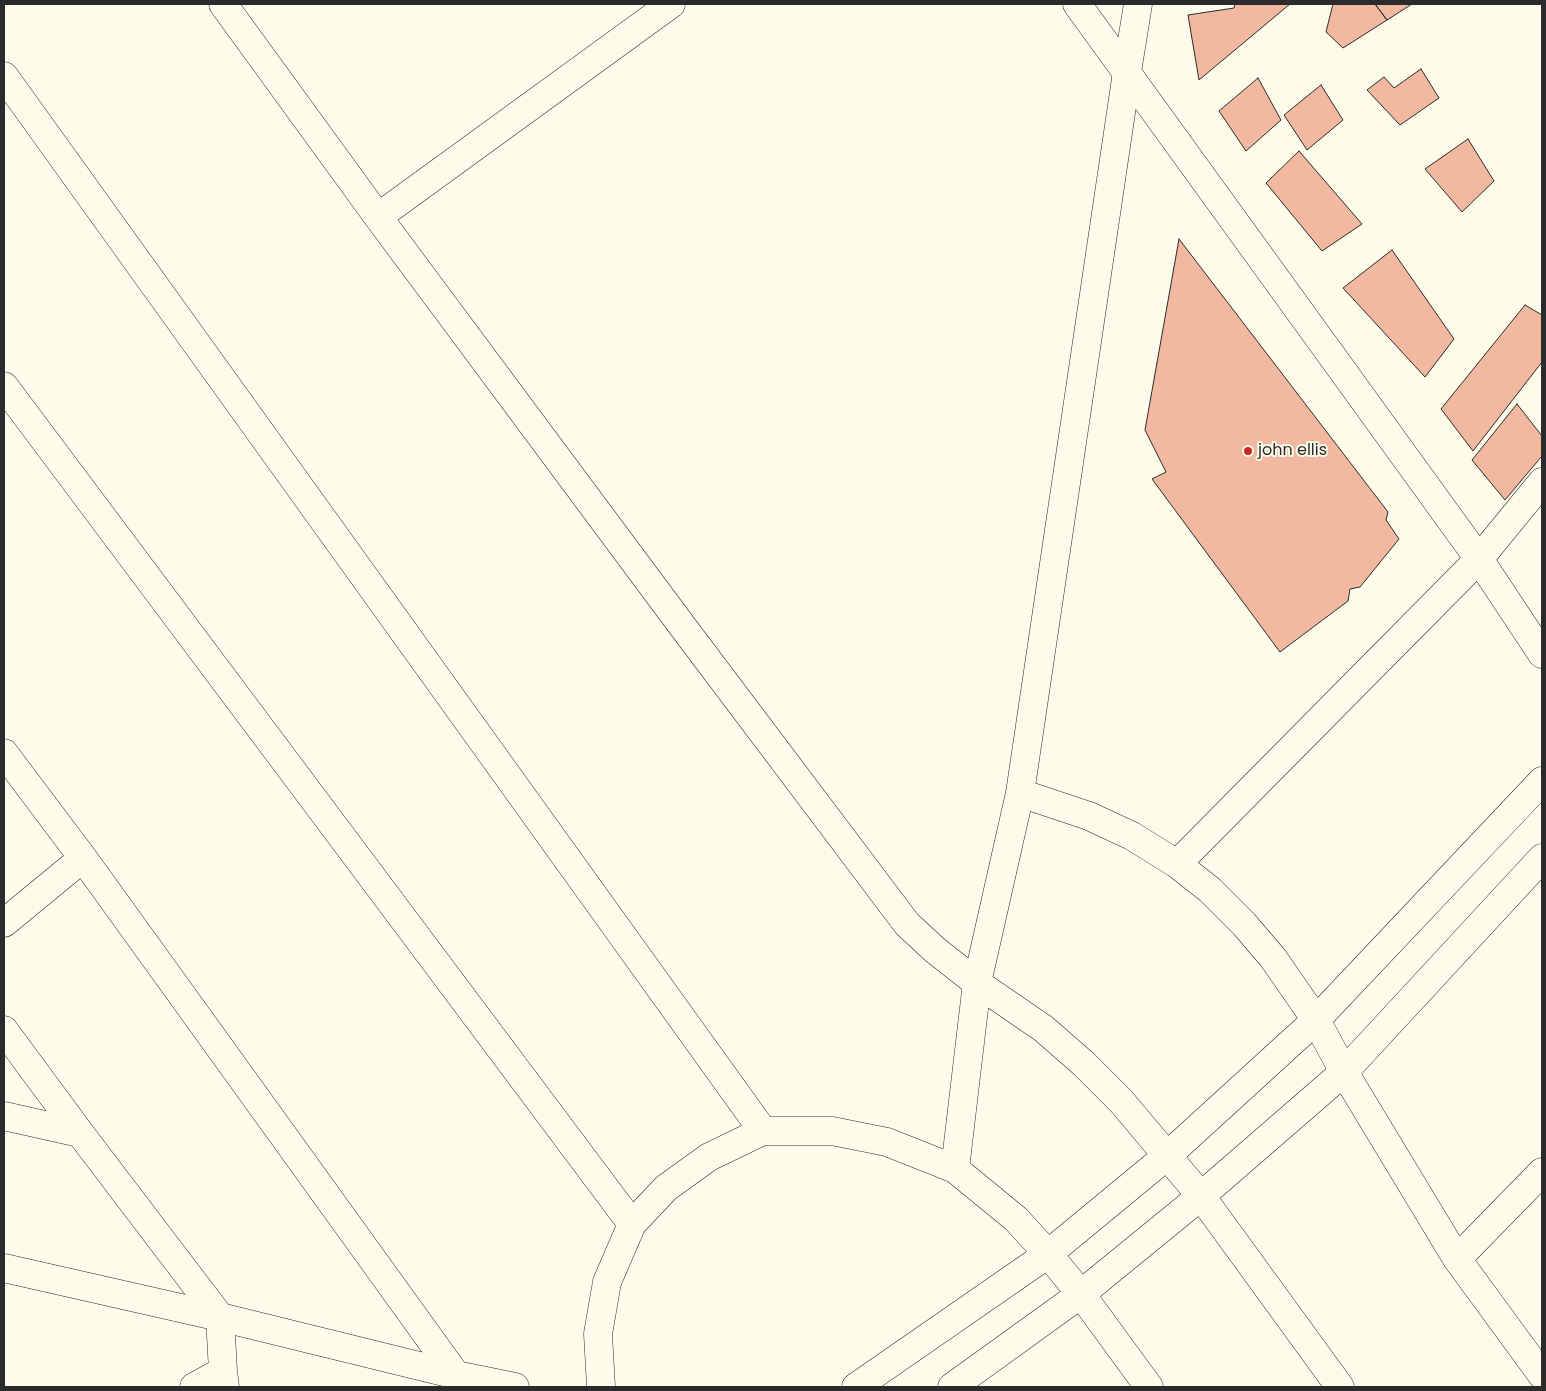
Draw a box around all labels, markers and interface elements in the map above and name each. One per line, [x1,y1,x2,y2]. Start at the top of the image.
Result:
place label: john ellis [1258,441,1327,461]
marker: john ellis [1242,445,1254,457]

